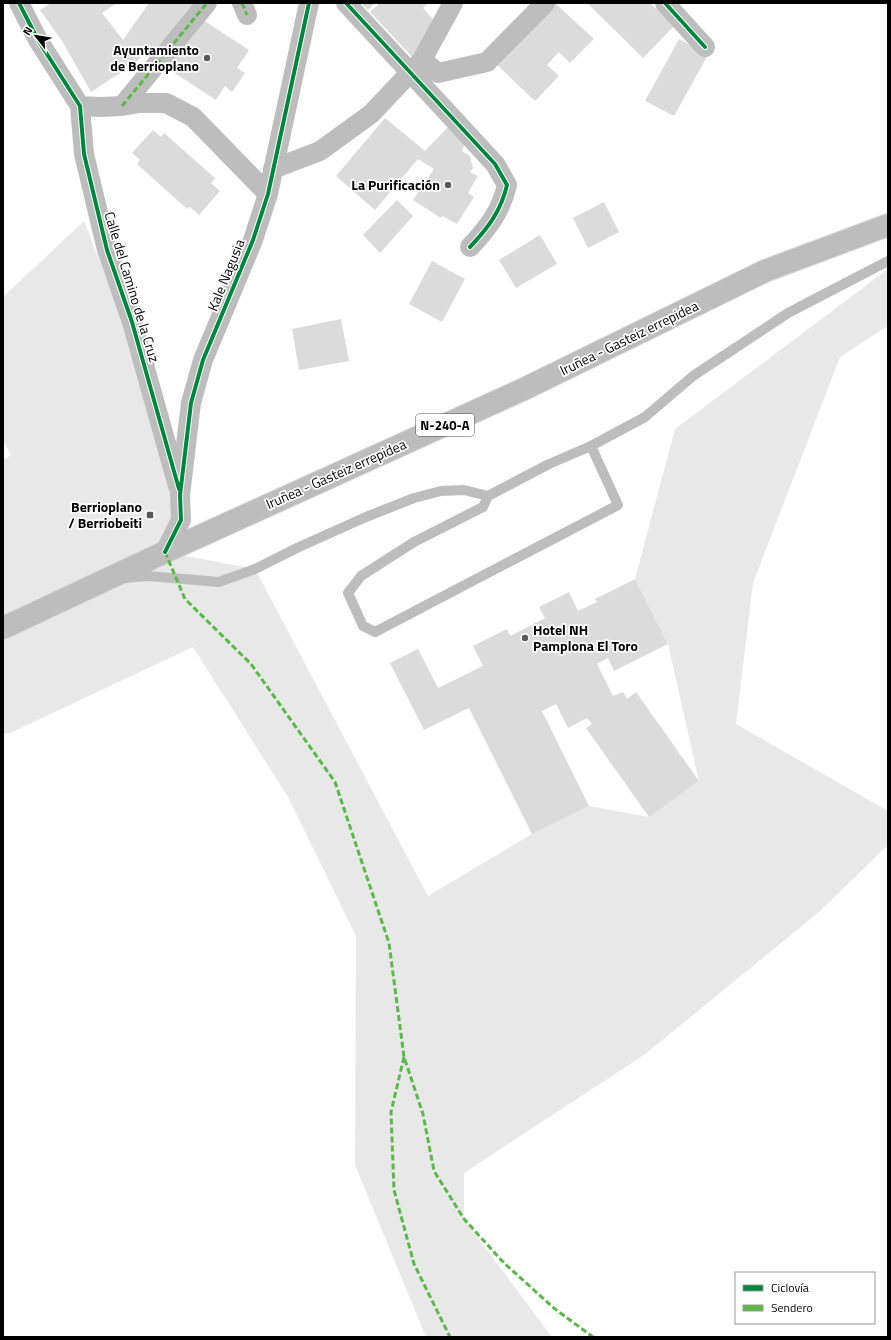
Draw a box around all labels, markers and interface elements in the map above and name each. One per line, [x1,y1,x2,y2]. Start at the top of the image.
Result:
north arrow [16,16,56,56]
text: N [19,23,36,38]
place label: Ayuntamiento de Berrioplano [110,39,199,76]
marker: Ayuntamiento de Berrioplano [202,53,212,63]
place label: La Purificación [351,174,440,195]
marker: La Purificación [443,180,453,190]
street label: Calle del Camino de la Cruz [100,209,165,365]
street label: Kale Nagusia [202,236,250,314]
street label: Iruñea - Gasteiz errepidea [556,295,702,380]
road number: N-240-A [416,414,474,436]
street label: Iruñea - Gasteiz errepidea [262,433,409,514]
place label: Berrioplano / Berriobeiti [68,496,142,533]
marker: Berrioplano / Berriobeiti [145,510,155,520]
place label: Hotel NH Pamplona El Toro [533,619,638,656]
marker: Hotel NH Pamplona El Toro [520,633,530,643]
legend [735,1272,875,1324]
text: Ciclovía [771,1278,809,1297]
text: Sendero [771,1298,813,1317]

